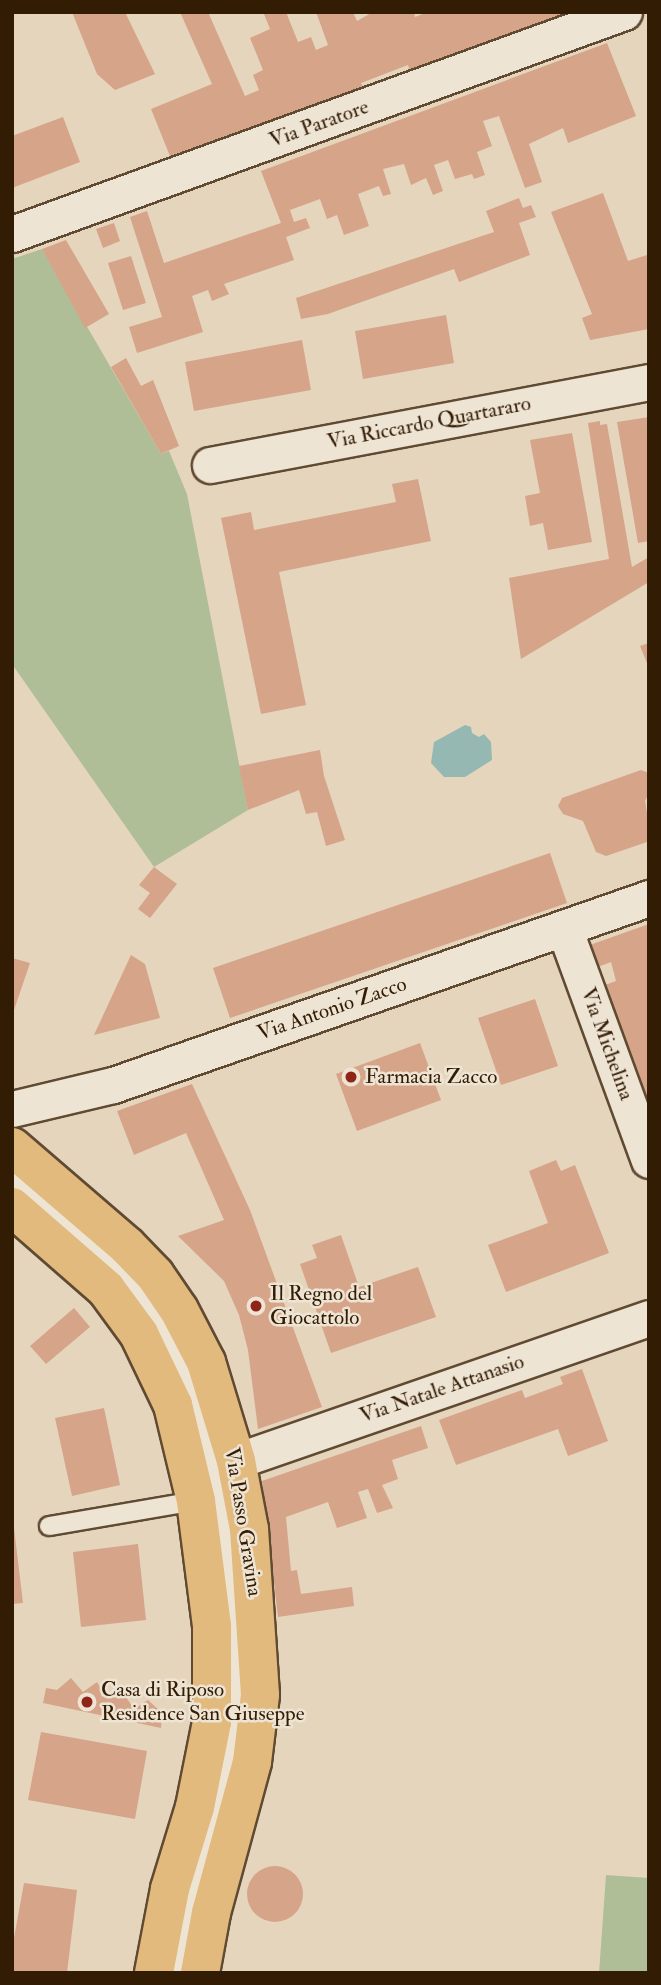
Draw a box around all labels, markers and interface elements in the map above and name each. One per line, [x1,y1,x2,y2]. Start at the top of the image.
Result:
street label: Via Paratore [266,94,372,154]
street label: Via Riccardo Quartararo [325,391,533,455]
street label: Via Antonio Zacco [254,972,410,1046]
street label: Via Michelina [575,984,639,1104]
place label: Farmacia Zacco [365,1064,497,1090]
marker: Farmacia Zacco [343,1069,359,1085]
place label: Il Regno del Giocattolo [270,1281,372,1331]
marker: Il Regno del Giocattolo [248,1298,264,1314]
street label: Via Natale Attanasio [357,1349,527,1429]
street label: Via Passo Gravina [219,1446,267,1598]
place label: Casa di Riposo Residence San Giuseppe [101,1677,304,1727]
marker: Casa di Riposo Residence San Giuseppe [79,1694,95,1710]

